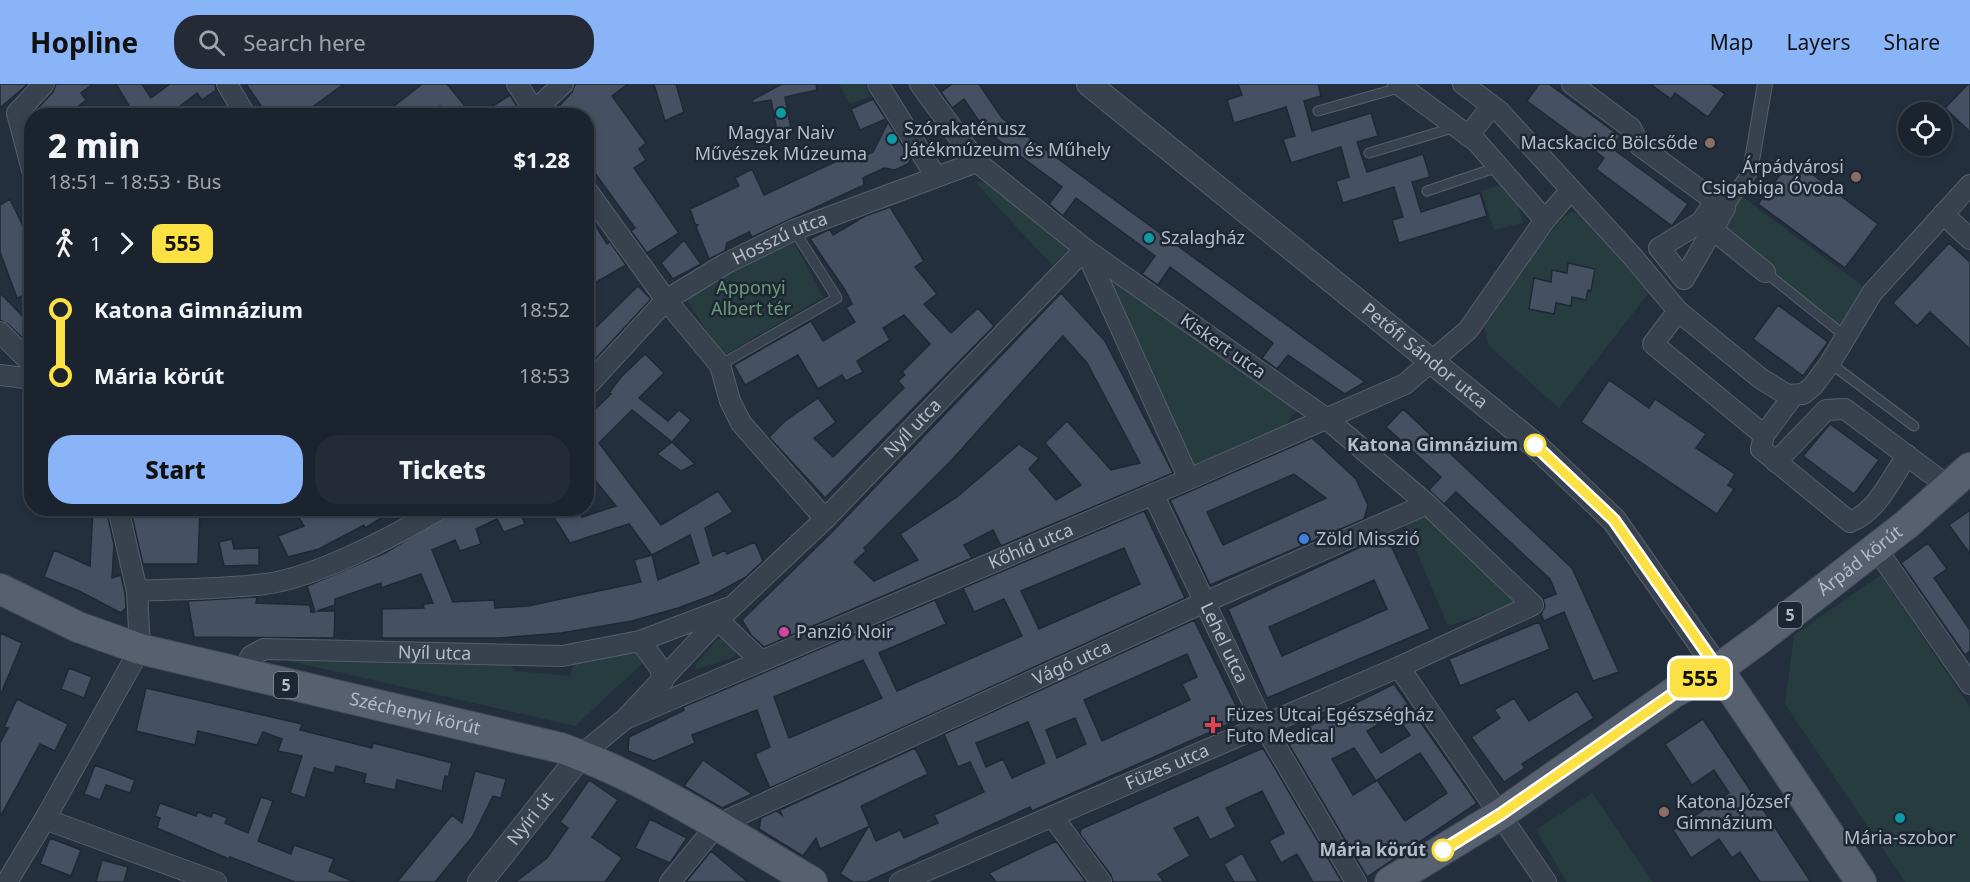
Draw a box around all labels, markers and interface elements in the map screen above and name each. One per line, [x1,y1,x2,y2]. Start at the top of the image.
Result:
search box [174,15,594,69]
text: Hopline [30,23,138,61]
icon: search [195,26,228,59]
text: Search here [243,27,366,57]
text: Map [1710,28,1754,56]
text: Layers [1787,28,1851,56]
text: Share [1884,28,1940,56]
map controls [1898,102,1952,156]
button: locate [1898,102,1952,156]
marker: Magyar Naiv Művészek Múzeuma [774,106,788,120]
place label: Szórakaténusz Játékmúzeum és Műhely [902,116,1111,161]
place label: Magyar Naiv Művészek Múzeuma [695,120,867,165]
text: 2 min [48,123,140,168]
place label: Macskacicó Bölcsőde [1521,130,1698,154]
marker: Szórakaténusz Játékmúzeum és Műhely [885,132,899,146]
marker: Macskacicó Bölcsőde [1703,136,1717,150]
text: $1.28 [513,144,570,174]
place label: Árpádvárosi Csigabiga Óvoda [1701,154,1844,199]
text: 18:51 – 18:53 · Bus [48,168,221,195]
marker: Árpádvárosi Csigabiga Óvoda [1849,170,1863,184]
street label: Hosszú utca [728,206,830,270]
place label: Szalagház [1161,225,1245,249]
icon: walk [48,227,81,260]
icon: forward [110,227,143,260]
text: 555 [164,229,201,257]
text: 1 [90,230,101,257]
marker: Szalagház [1142,231,1156,245]
park label: Apponyi Albert tér [711,275,792,320]
text: Katona Gimnázium [94,294,303,324]
text: 18:52 [519,296,570,323]
street label: Petőfi Sándor utca [1357,297,1493,413]
street label: Kiskert utca [1176,307,1271,383]
text: Mária körút [94,360,224,390]
text: 18:53 [519,362,570,389]
street label: Nyíl utca [878,393,946,462]
place label: Katona Gimnázium [1347,432,1518,456]
marker: Katona Gimnázium [1524,434,1546,456]
button: Start [48,435,303,504]
button: Tickets [315,435,570,504]
street label: Kőhíd utca [984,517,1076,574]
street label: Árpád körút [1812,519,1907,601]
place label: Zöld Misszió [1316,526,1420,550]
marker: Zöld Misszió [1297,532,1311,546]
street label: Lehel utca [1196,598,1255,687]
road number: 5 [1778,602,1802,628]
place label: Panzió Noir [796,619,894,643]
marker: Panzió Noir [777,625,791,639]
street label: Vágó utca [1028,634,1114,690]
street label: Nyíl utca [398,639,472,665]
line badge: 555 [1666,658,1734,698]
text: 555 [1682,664,1718,692]
road number: 5 [274,672,298,698]
street label: Széchenyi körút [347,686,483,740]
place label: Füzes Utcai Egészségház Futo Medical [1226,702,1434,747]
marker: Füzes Utcai Egészségház Futo Medical [1204,716,1222,734]
street label: Füzes utca [1121,737,1212,795]
street label: Nyíri út [501,786,559,850]
place label: Katona József Gimnázium [1676,789,1790,834]
marker: Katona József Gimnázium [1657,805,1671,819]
marker: Mária-szobor [1893,811,1907,825]
place label: Mária-szobor [1844,825,1956,849]
place label: Mária körút [1319,837,1426,861]
marker: Mária körút [1432,839,1454,861]

